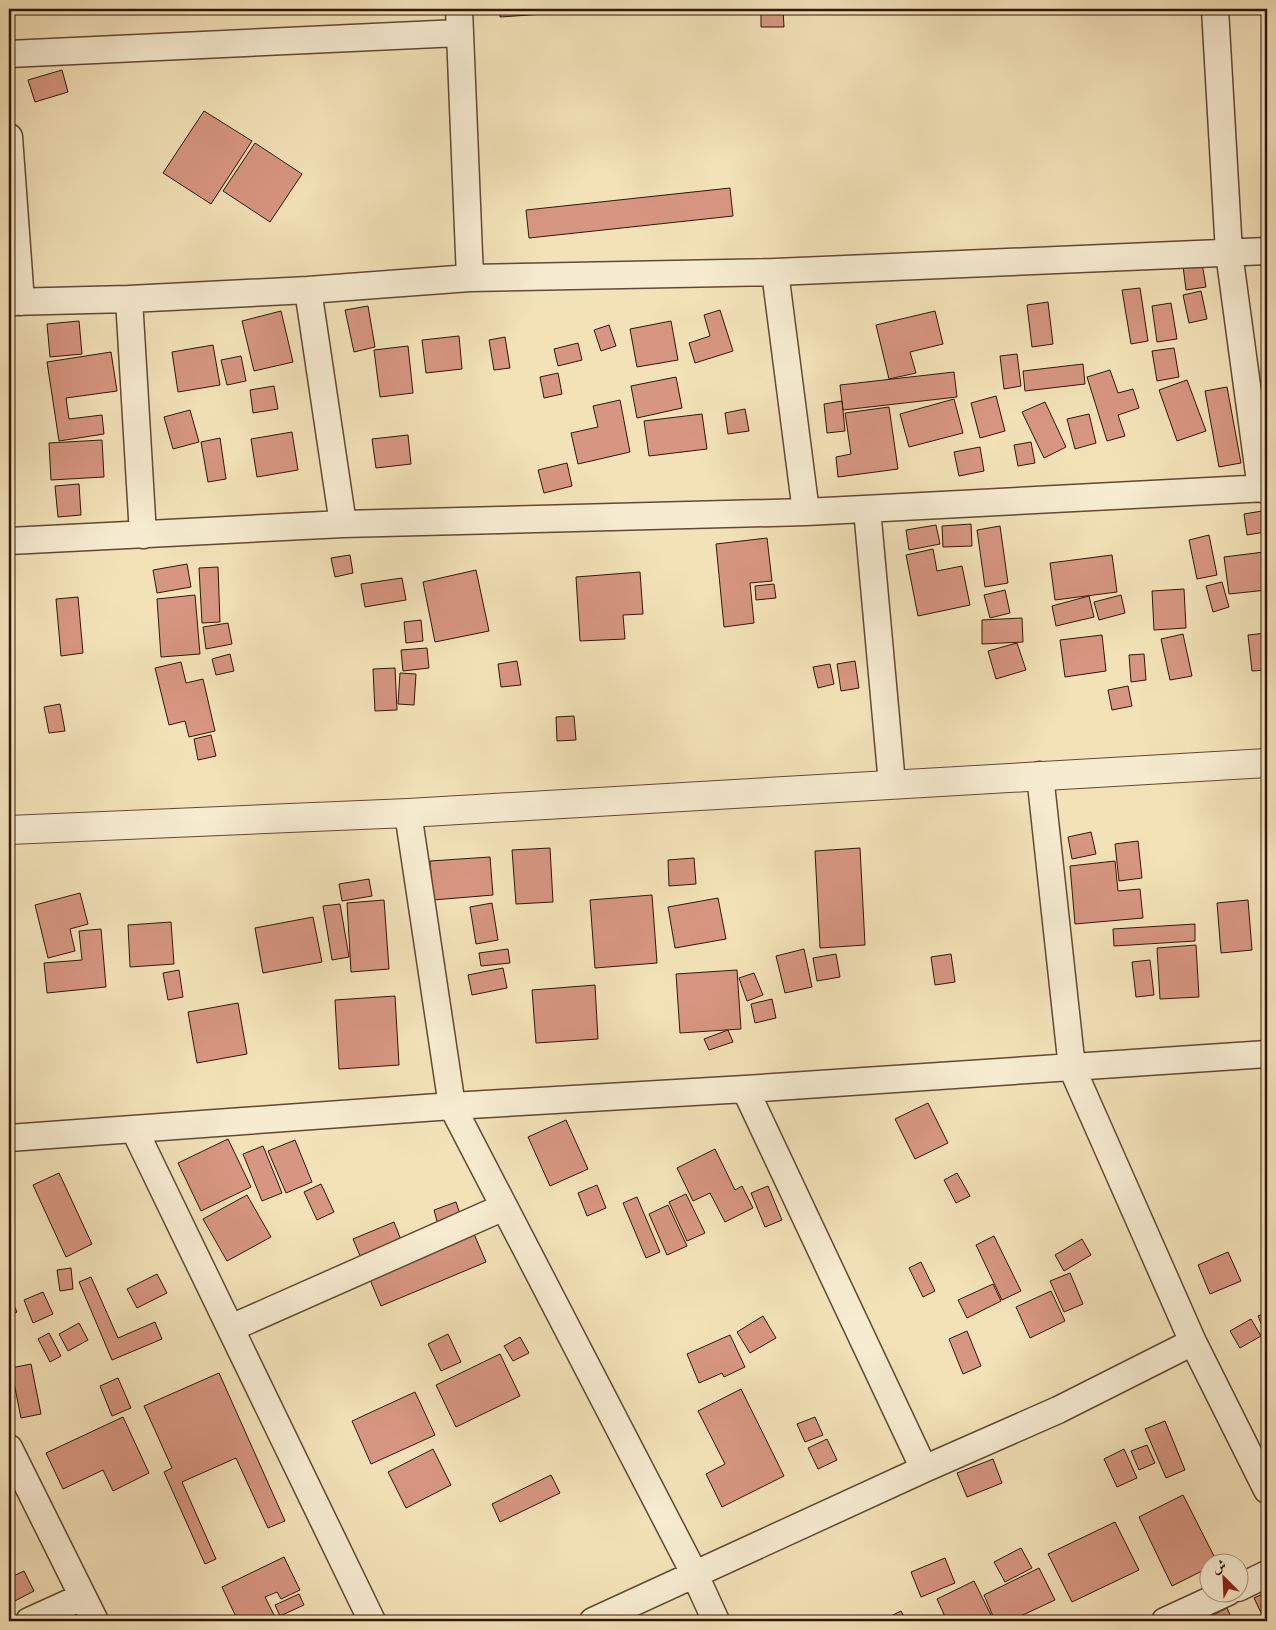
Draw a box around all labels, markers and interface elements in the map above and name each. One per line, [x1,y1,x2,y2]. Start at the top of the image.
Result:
north arrow [1198,1552,1248,1602]
text: ش [1210,1558,1228,1576]

